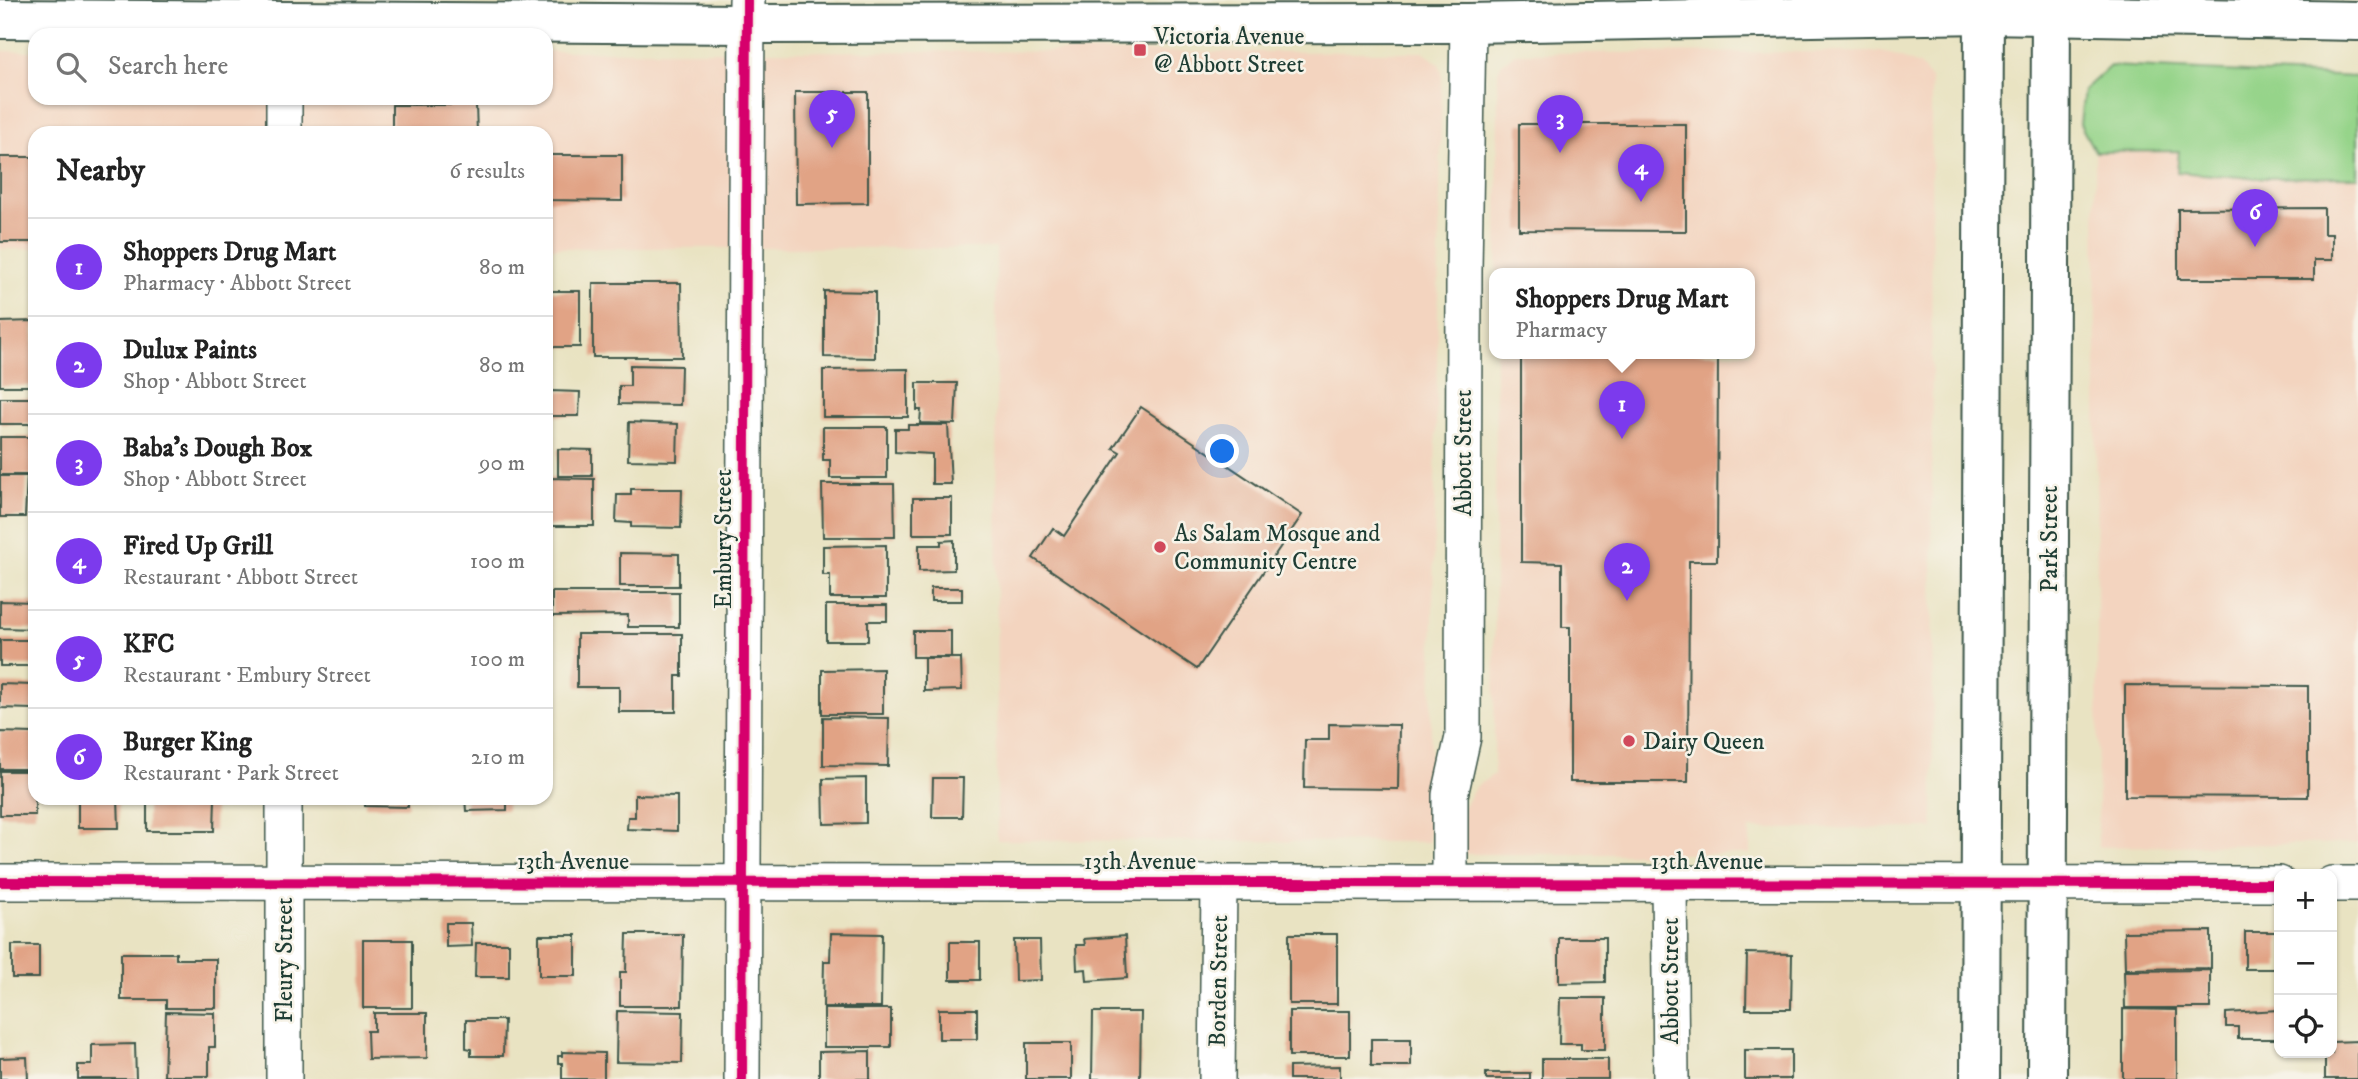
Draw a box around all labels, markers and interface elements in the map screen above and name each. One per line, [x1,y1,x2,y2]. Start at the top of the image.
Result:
place label: Victoria Avenue @ Abbott Street [1153,22,1305,80]
search box [28,28,553,105]
marker: Victoria Avenue @ Abbott Street [1132,42,1148,58]
icon: search [52,48,90,86]
text: Search here [108,50,228,83]
pin: 5 [809,90,855,148]
pin: 3 [1537,95,1583,153]
pin: 4 [1618,144,1664,202]
text: Nearby [56,153,145,190]
text: 6 results [449,157,525,186]
pin: 6 [2232,189,2278,247]
text: Shoppers Drug Mart [123,236,336,269]
text: 1 [75,253,83,282]
text: 80 m [479,253,525,282]
popup [1489,268,1755,359]
text: Pharmacy · Abbott Street [123,269,351,298]
text: Shoppers Drug Mart [1515,283,1729,316]
text: Pharmacy [1515,316,1607,345]
text: Dulux Paints [123,334,257,367]
text: 2 [73,351,85,380]
text: 80 m [479,351,525,380]
text: Shop · Abbott Street [123,367,307,396]
pin: 1 [1599,381,1645,439]
street label: Abbott Street [1449,389,1479,516]
text: Baba's Dough Box [123,432,312,465]
your location [1205,434,1239,468]
text: 3 [75,449,83,478]
text: 90 m [479,449,525,478]
text: Shop · Abbott Street [123,465,307,494]
street label: Embury Street [709,469,739,609]
street label: Park Street [2035,485,2065,592]
place label: As Salam Mosque and Community Centre [1174,519,1380,577]
text: Fired Up Grill [123,530,273,563]
marker: As Salam Mosque and Community Centre [1152,539,1168,555]
pin: 2 [1604,543,1650,601]
text: 4 [72,547,86,576]
text: 100 m [470,547,525,576]
text: Restaurant · Abbott Street [123,563,358,592]
text: KFC [123,628,175,661]
text: 5 [73,645,85,674]
text: 100 m [470,645,525,674]
text: Restaurant · Embury Street [123,661,371,690]
text: Burger King [123,726,252,759]
place label: Dairy Queen [1643,727,1765,757]
marker: Dairy Queen [1621,733,1637,749]
text: 6 [73,743,85,772]
text: 210 m [471,743,525,772]
text: Restaurant · Park Street [123,759,339,788]
street label: 13th Avenue [517,847,629,877]
street label: 13th Avenue [1084,847,1196,877]
street label: 13th Avenue [1651,847,1763,877]
map controls [2274,869,2337,1058]
button: + [2274,869,2337,932]
street label: Fleury Street [270,897,300,1023]
street label: Borden Street [1203,914,1235,1047]
street label: Abbott Street [1656,917,1686,1044]
button: − [2274,932,2337,995]
button: locate [2274,995,2337,1058]

